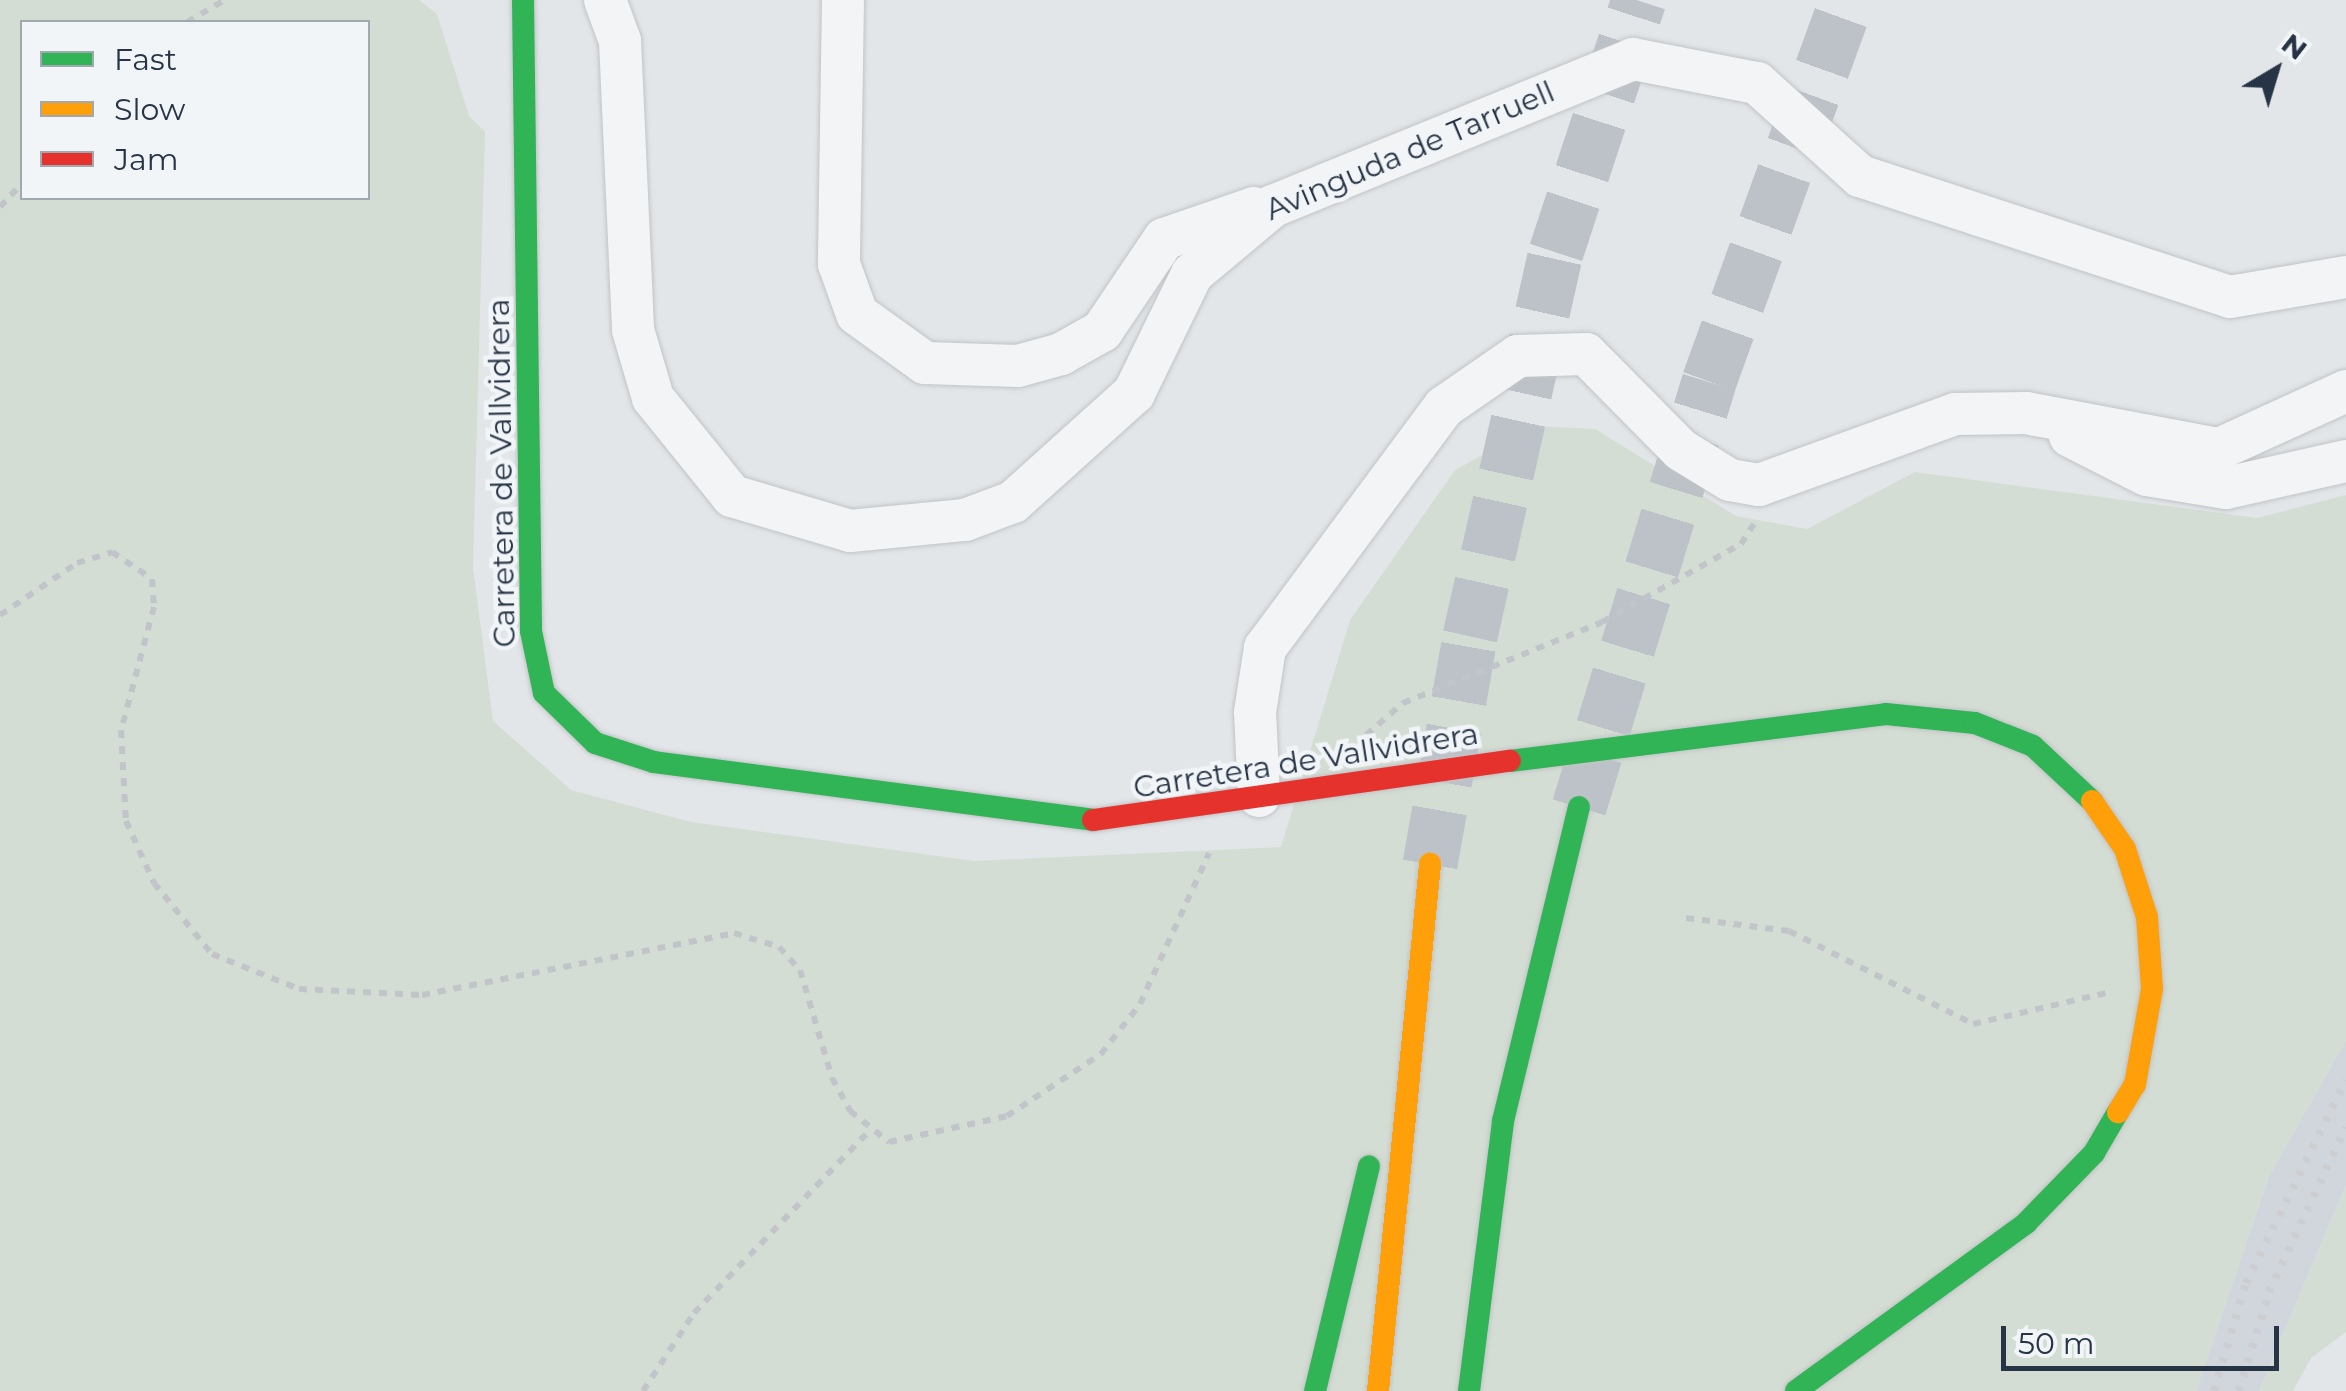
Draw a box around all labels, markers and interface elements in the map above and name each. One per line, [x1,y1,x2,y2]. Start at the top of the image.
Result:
legend [20,20,370,200]
north arrow [2226,20,2326,120]
text: N [2275,26,2314,67]
text: Fast [114,41,177,78]
street label: Avinguda de Tarruell [1260,74,1560,228]
text: Slow [114,91,185,128]
text: Jam [114,141,179,178]
street label: Carretera de Vallvidrera [481,298,523,648]
street label: Carretera de Vallvidrera [1131,716,1481,806]
scale bar [2006,1306,2284,1368]
text: 50 m [2018,1325,2095,1362]

